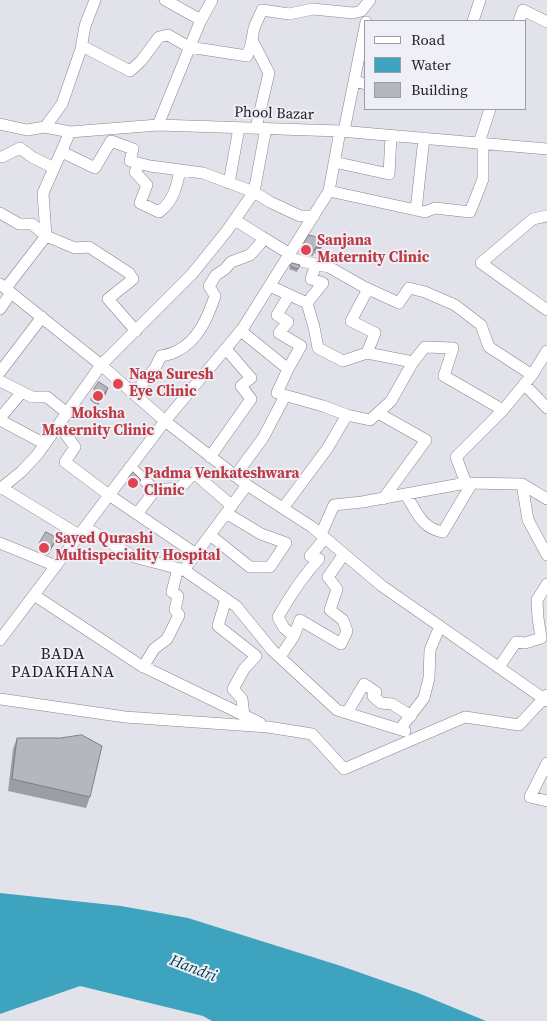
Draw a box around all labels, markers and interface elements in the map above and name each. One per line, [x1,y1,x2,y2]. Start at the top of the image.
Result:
legend [364,20,527,110]
text: Road [411,29,445,50]
text: Water [411,54,451,75]
text: Building [411,79,468,100]
street label: Phool Bazar [234,104,314,124]
place label: Sanjana Maternity Clinic [317,232,429,267]
marker: Sanjana Maternity Clinic [299,243,313,257]
place label: Naga Suresh Eye Clinic [129,366,214,401]
marker: Naga Suresh Eye Clinic [111,377,125,391]
marker: Moksha Maternity Clinic [91,389,105,403]
place label: Moksha Maternity Clinic [42,405,154,440]
place label: Padma Venkateshwara Clinic [144,465,300,500]
marker: Padma Venkateshwara Clinic [126,476,140,490]
place label: Sayed Qurashi Multispeciality Hospital [55,530,221,565]
marker: Sayed Qurashi Multispeciality Hospital [37,541,51,555]
district label: BADA PADAKHANA [10,645,116,683]
water label: Handri [167,951,219,987]

